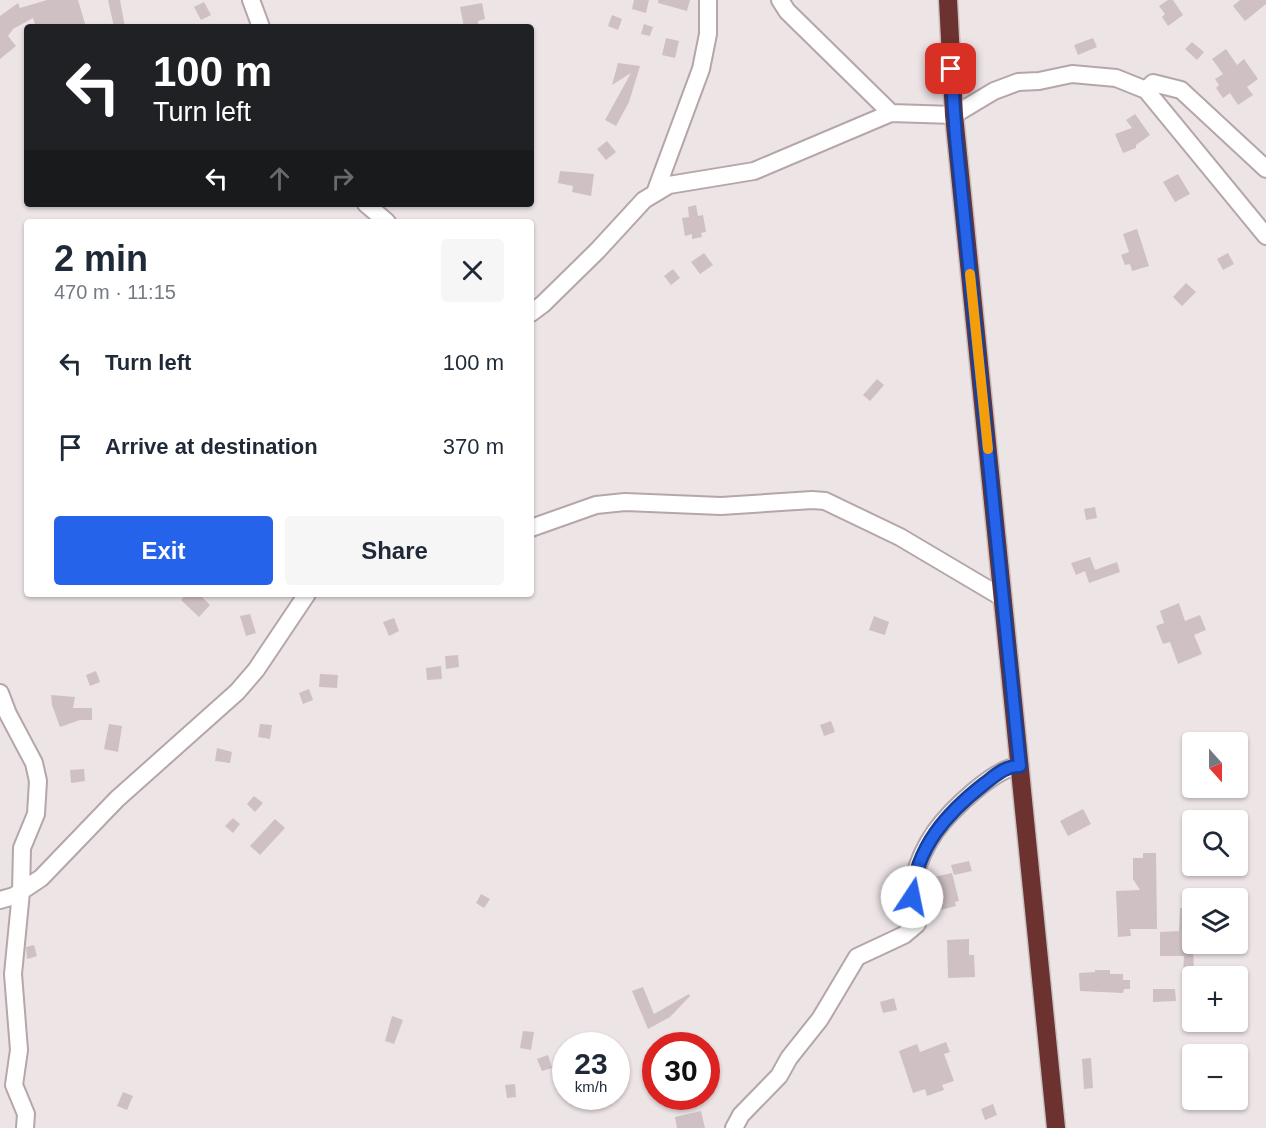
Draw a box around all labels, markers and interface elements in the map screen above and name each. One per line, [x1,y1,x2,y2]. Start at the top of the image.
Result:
pin [925,43,976,94]
icon: left [54,48,132,126]
text: 100 m [153,48,272,95]
icon: arrive [934,52,967,85]
text: Turn left [153,97,251,127]
icon: left [200,162,233,195]
icon: ahead [263,162,296,195]
icon: right [326,162,359,195]
text: 2 min [54,238,148,279]
button: close [441,239,504,302]
text: 470 m · 11:15 [54,281,176,303]
icon: left [54,347,87,380]
text: Turn left [105,350,191,375]
text: 100 m [443,350,504,375]
icon: arrive [54,431,87,464]
text: Arrive at destination [105,434,318,459]
text: 370 m [443,434,504,459]
button: Exit [54,516,273,585]
button: Share [285,516,504,585]
north arrow [1182,732,1248,798]
map controls [1182,732,1248,1110]
button: search [1182,810,1248,876]
position arrow [880,865,944,929]
button: layers [1182,888,1248,954]
button: + [1182,966,1248,1032]
speed limit sign: 30 [642,1032,720,1110]
button: − [1182,1044,1248,1110]
text: 23 [574,1047,608,1080]
text: km/h [575,1078,607,1095]

